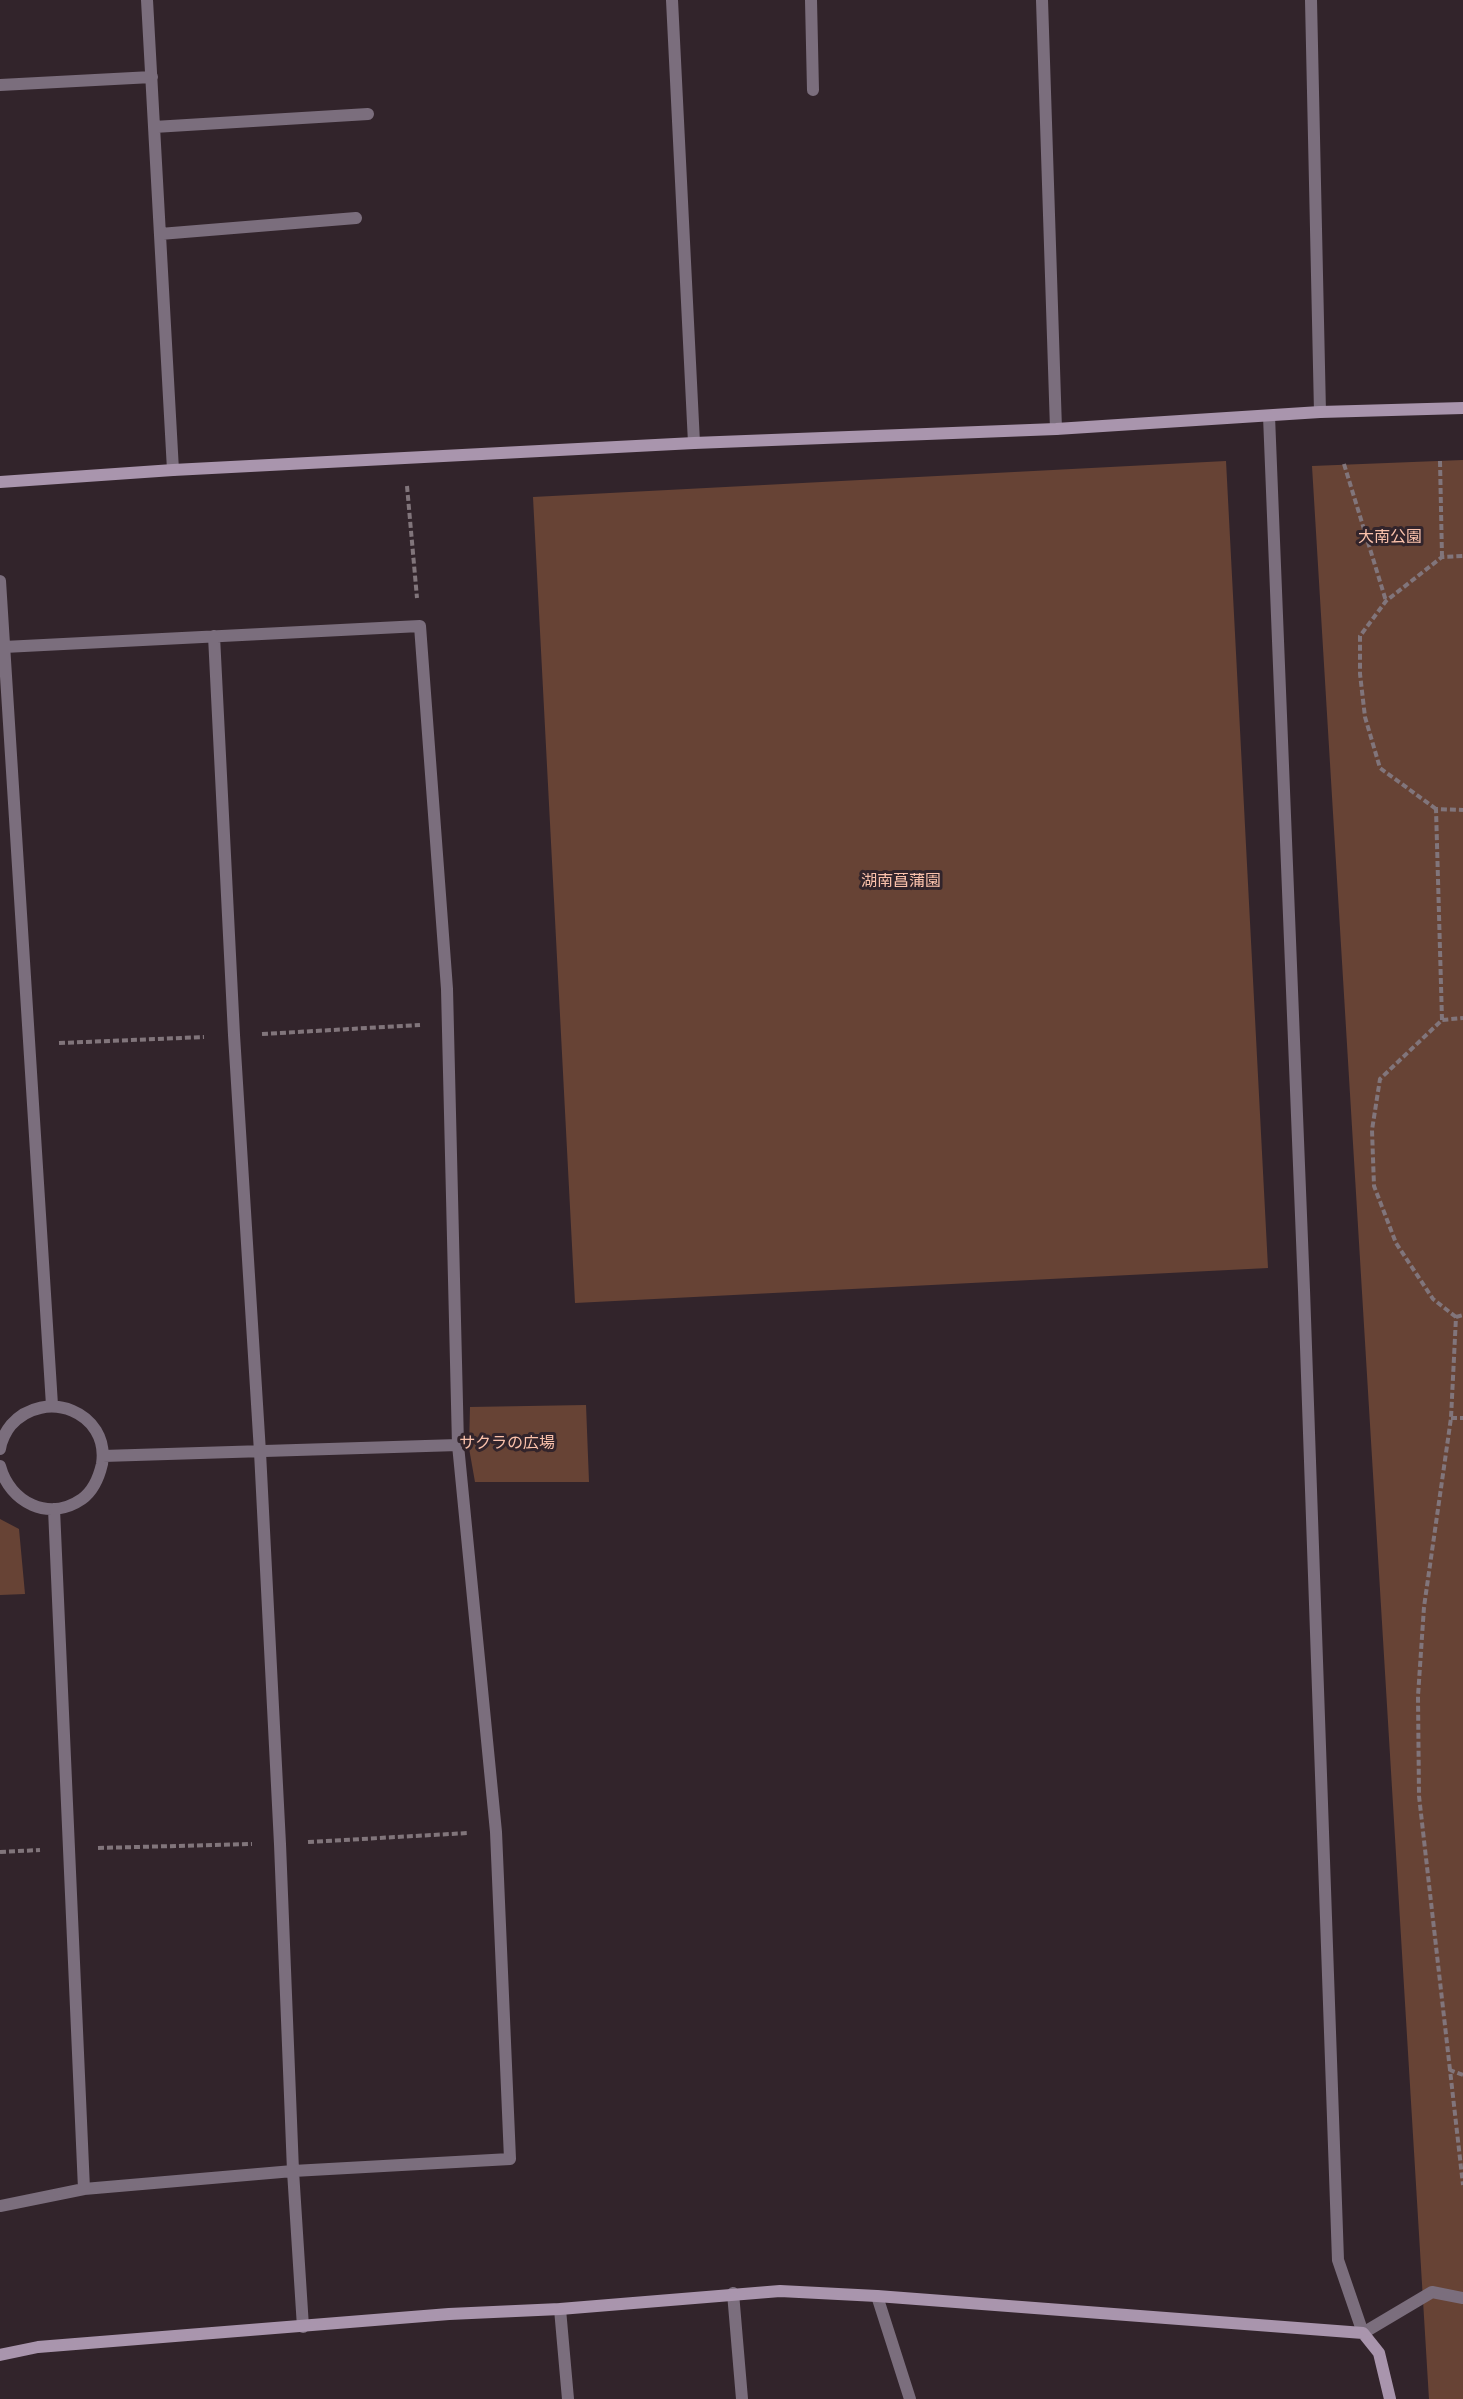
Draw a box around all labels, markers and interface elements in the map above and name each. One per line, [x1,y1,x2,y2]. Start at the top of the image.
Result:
park label: 大南公園 [1358,528,1422,548]
park label: 湖南菖蒲園 [861,872,941,892]
park label: サクラの広場 [459,1434,555,1454]

